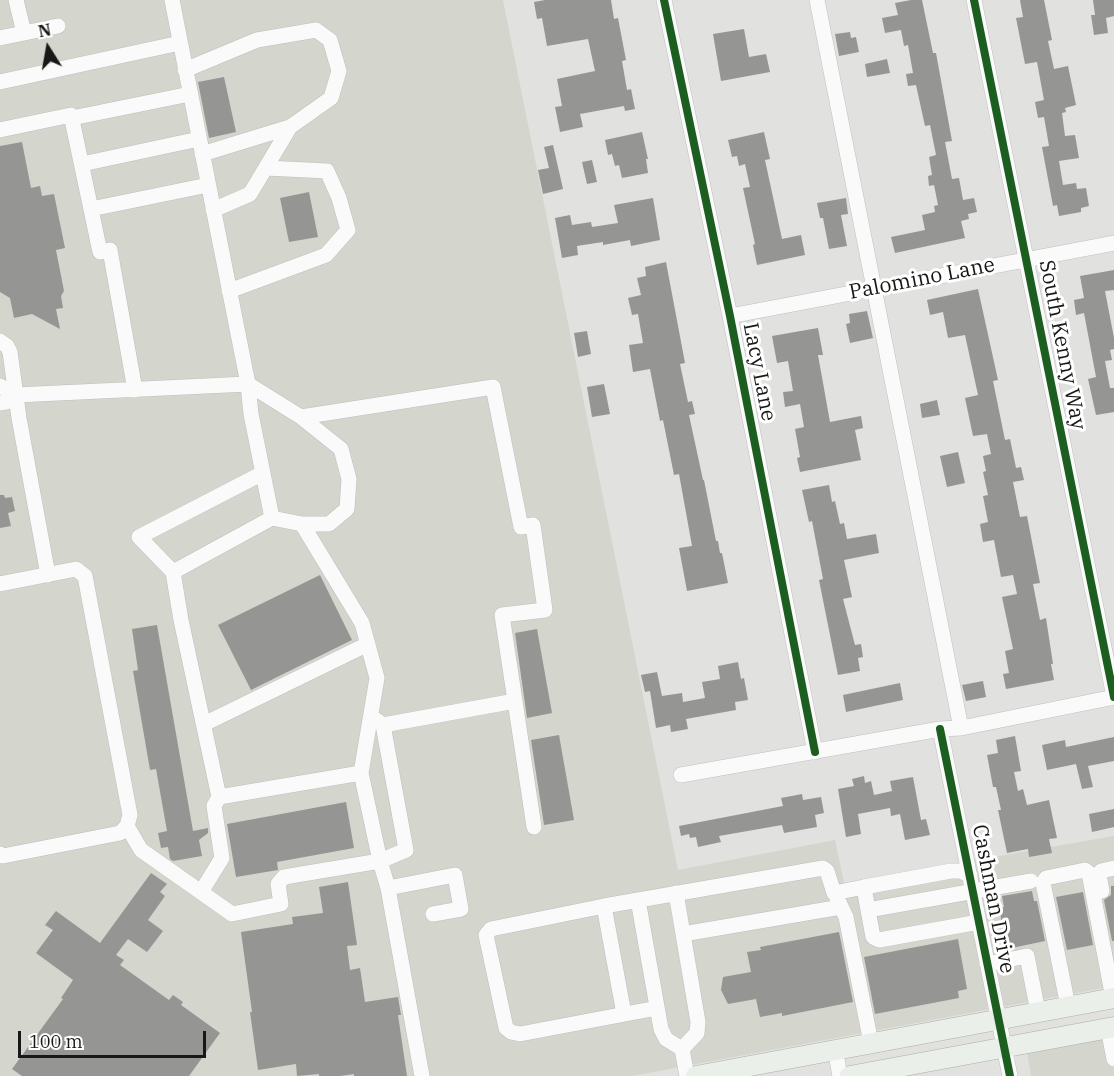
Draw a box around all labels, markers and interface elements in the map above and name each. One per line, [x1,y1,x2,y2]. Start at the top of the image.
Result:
north arrow [18,18,78,78]
text: N [36,19,53,41]
street label: Palomino Lane [847,253,997,305]
street label: South Kenny Way [1033,258,1091,432]
street label: Lacy Lane [737,321,781,423]
street label: Cashman Drive [966,822,1020,976]
scale bar [21,1019,208,1057]
text: 100 m [29,1030,83,1053]

